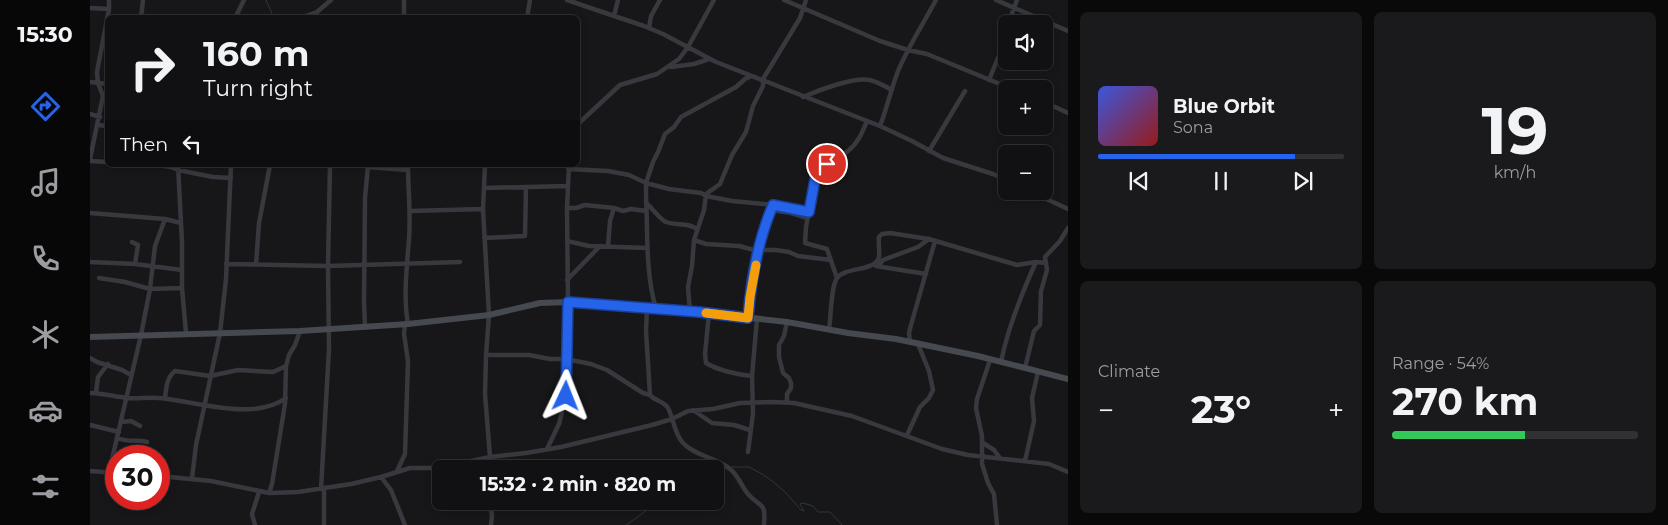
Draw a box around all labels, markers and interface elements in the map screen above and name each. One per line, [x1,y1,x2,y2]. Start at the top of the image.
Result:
map controls [998,15,1053,200]
button: sound [998,15,1053,70]
text: 15:30 [17,21,73,48]
text: 160 m [203,32,309,75]
icon: right [120,35,185,100]
text: Turn right [203,75,313,102]
button: + [998,80,1053,135]
icon: directions [28,89,63,124]
text: 19 [1482,91,1548,170]
text: Blue Orbit [1173,95,1275,118]
text: Sona [1173,118,1213,137]
icon: left [178,130,206,158]
text: Then [120,133,168,156]
pin [806,143,848,185]
button: − [998,145,1053,200]
icon: arrive [813,150,841,178]
text: km/h [1494,163,1536,182]
icon: music [28,165,63,200]
icon: previous [1125,167,1153,195]
icon: pause [1207,167,1235,195]
icon: next [1289,167,1317,195]
icon: phone [28,241,63,276]
icon: climate [28,317,63,352]
text: Range · 54% [1392,354,1489,373]
text: Climate [1098,362,1160,381]
position arrow [539,369,591,421]
text: 270 km [1392,378,1538,425]
text: 23° [1191,386,1251,433]
icon: car [28,393,63,428]
text: − [1098,393,1114,427]
text: + [1328,393,1344,427]
speed limit sign: 30 [105,445,170,510]
icon: filters [28,469,63,504]
text: 15:32 · 2 min · 820 m [480,473,676,496]

